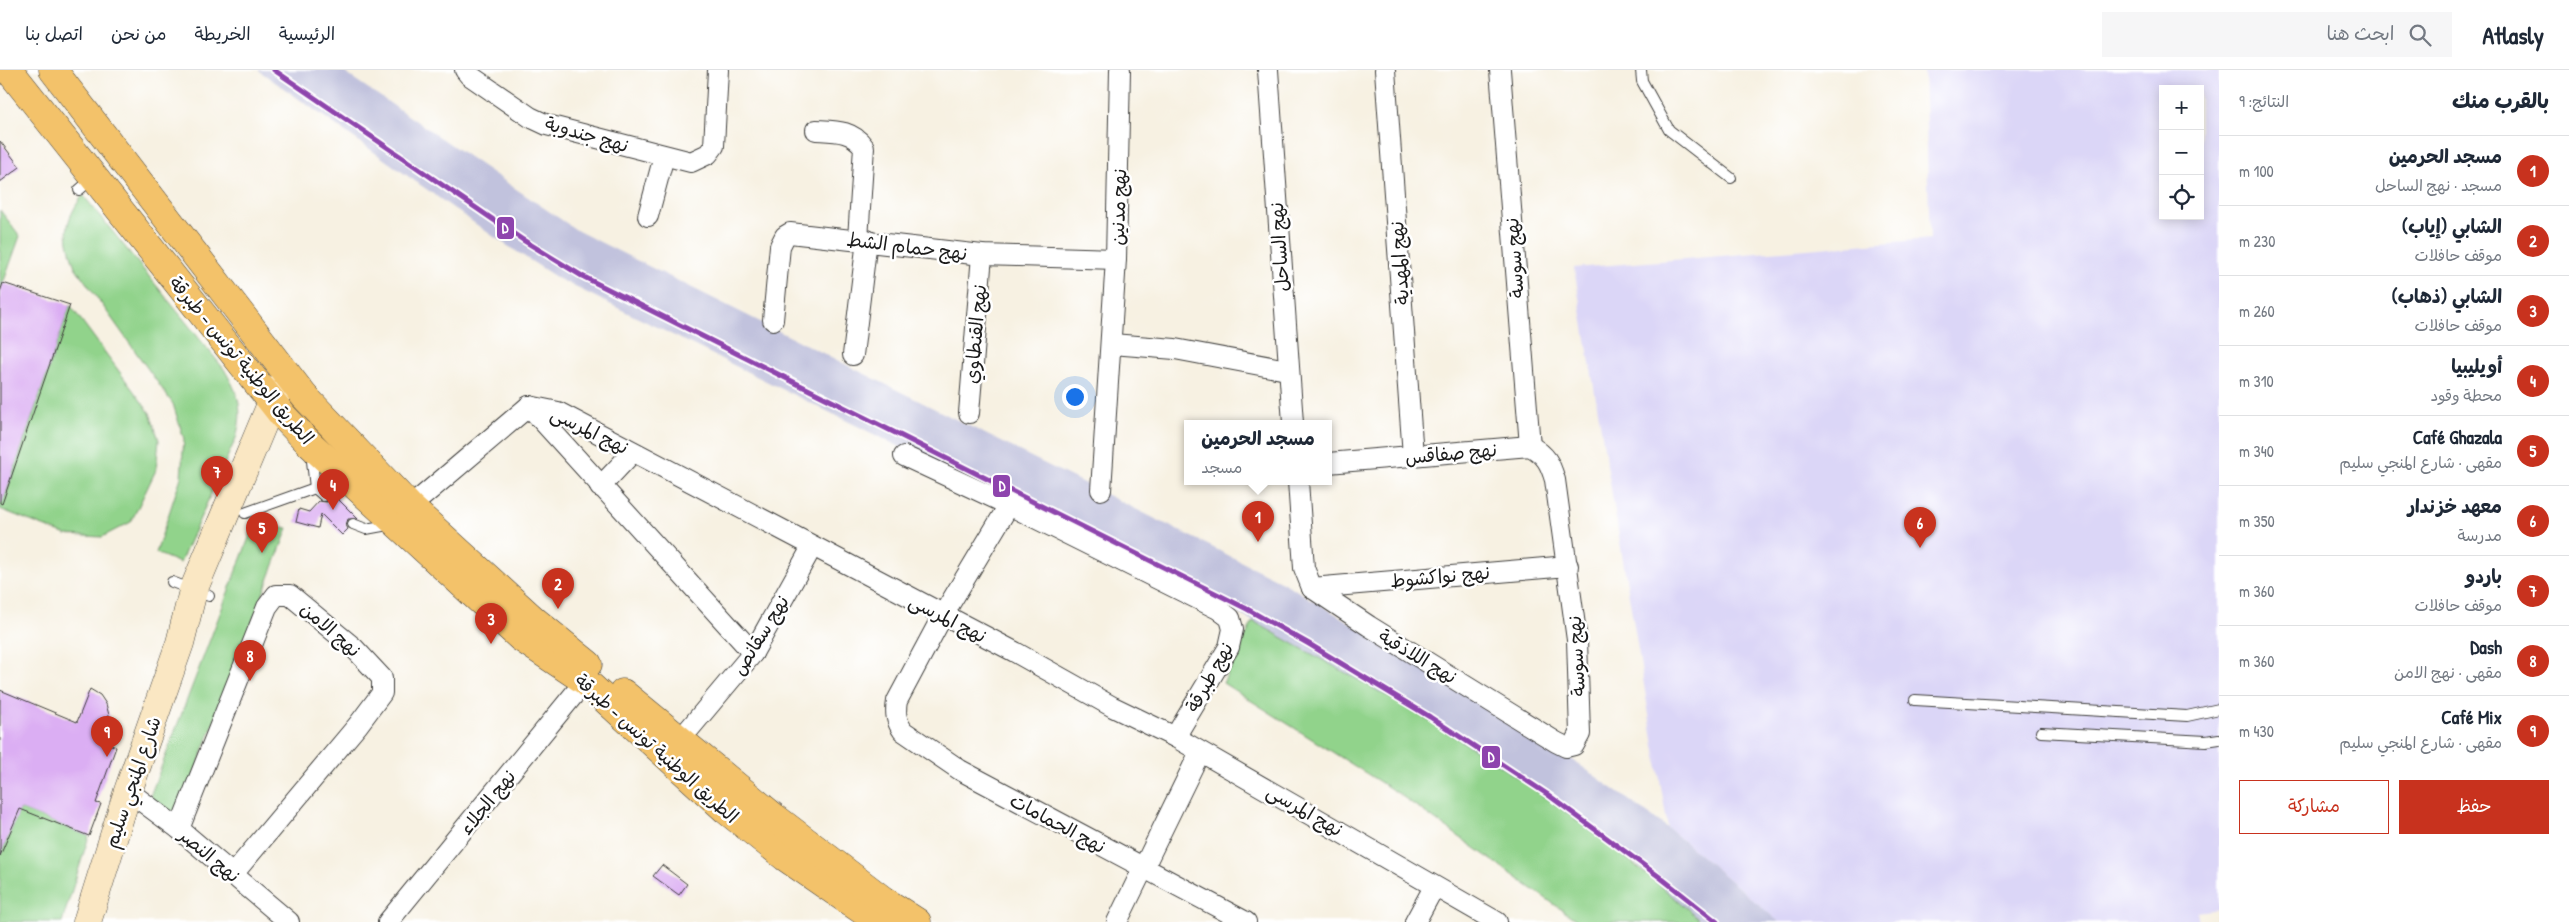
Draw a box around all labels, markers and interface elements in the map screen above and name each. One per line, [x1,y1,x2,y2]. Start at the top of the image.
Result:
search box [2102,12,2452,57]
text: Atlasly [2482,19,2544,51]
text: ابحث هنا [2327,20,2394,46]
text: اتصل بنا [25,21,83,46]
text: من نحن [111,21,167,46]
text: الخريطة [195,21,251,46]
text: الرئيسية [279,21,335,46]
icon: search [2406,21,2434,49]
map controls [2159,85,2204,220]
button: + [2159,85,2204,130]
text: بالقرب منك [2452,86,2549,115]
text: النتائج: 9 [2239,90,2289,112]
street label: نهج جندوبة [542,110,632,158]
button: − [2159,130,2204,175]
text: مسجد الحرمين [2389,143,2502,169]
text: 100 m [2239,160,2274,182]
text: 1 [2530,160,2536,182]
street label: نهج مدنين [1104,168,1132,246]
text: مسجد · نهج الساحل [2375,174,2502,196]
button: locate [2159,175,2204,220]
street label: نهج الساحل [1263,201,1295,293]
text: الشابي (إياب) [2402,213,2502,239]
line badge: D [496,216,515,240]
street label: نهج سوسة [1498,217,1530,299]
text: D [502,218,509,237]
street label: نهج المهدية [1383,220,1415,306]
street label: نهج حمام الشط [845,226,969,268]
text: 230 m [2239,230,2275,252]
text: 2 [2529,230,2537,252]
text: موقف حافلات [2415,244,2502,266]
street label: الطريق الوطنية تونس - طبرقة [164,270,320,450]
street label: نهج القنطاوي [958,283,994,385]
text: الشابي (ذهاب) [2391,283,2502,309]
text: 260 m [2239,300,2275,322]
text: 3 [2529,300,2537,322]
text: موقف حافلات [2415,314,2502,336]
text: أويليبيا [2451,353,2502,379]
text: 310 m [2239,370,2274,392]
text: 4 [2530,370,2536,392]
your location [1062,384,1088,410]
text: محطة وقود [2431,384,2502,406]
street label: نهج المرسى [547,400,633,460]
popup [1184,420,1332,485]
text: Café Ghazala [2413,424,2502,450]
text: مسجد الحرمين [1201,425,1315,451]
street label: نهج صفاقس [1404,436,1498,470]
text: 340 m [2239,440,2274,462]
text: 5 [2530,440,2536,462]
text: مقهى · شارع المنجي سليم [2339,451,2502,473]
pin: 7 [201,456,233,497]
text: مسجد [1201,456,1242,478]
pin: 4 [317,469,349,510]
line badge: D [992,474,1011,498]
text: D [999,476,1006,495]
text: معهد خزندار [2408,493,2502,519]
pin: 1 [1242,501,1274,542]
pin: 6 [1904,507,1936,548]
text: 350 m [2239,510,2275,532]
text: 6 [2530,510,2536,532]
pin: 5 [246,512,278,553]
text: مدرسة [2457,524,2502,546]
street label: نهج نواكشوط [1389,559,1491,593]
text: باردو [2465,563,2502,589]
pin: 2 [542,568,574,609]
text: 360 m [2239,580,2274,602]
text: 7 [2529,580,2537,602]
street label: نهج المرسى [905,587,991,649]
street label: نهج سقانص [725,590,795,680]
text: موقف حافلات [2415,594,2502,616]
street label: نهج الامن [295,595,367,663]
pin: 3 [475,603,507,644]
street label: نهج سوسة [1561,615,1591,697]
street label: نهج اللاذقية [1374,622,1462,690]
text: Dash [2470,634,2502,660]
street label: نهج طبرقة [1179,637,1239,717]
pin: 8 [234,640,266,681]
text: 360 m [2239,650,2274,672]
text: 8 [2530,650,2536,672]
text: مقهى · نهج الامن [2394,661,2502,683]
street label: الطريق الوطنية تونس - طبرقة [569,667,745,829]
text: Café Mix [2441,704,2502,730]
street label: شارع المنجي سليم [97,713,170,852]
pin: 9 [91,716,123,757]
text: 430 m [2239,720,2274,742]
text: 9 [2530,720,2536,742]
text: مقهى · شارع المنجي سليم [2339,731,2502,753]
line badge: D [1481,745,1501,769]
text: D [1488,747,1495,766]
street label: نهج الجلاء [453,764,521,840]
street label: نهج المرسى [1262,778,1348,842]
button: مشاركة [2239,780,2389,834]
button: حفظ [2399,780,2549,834]
street label: نهج الحمامات [1006,787,1110,859]
street label: نهج النصر [172,821,246,888]

